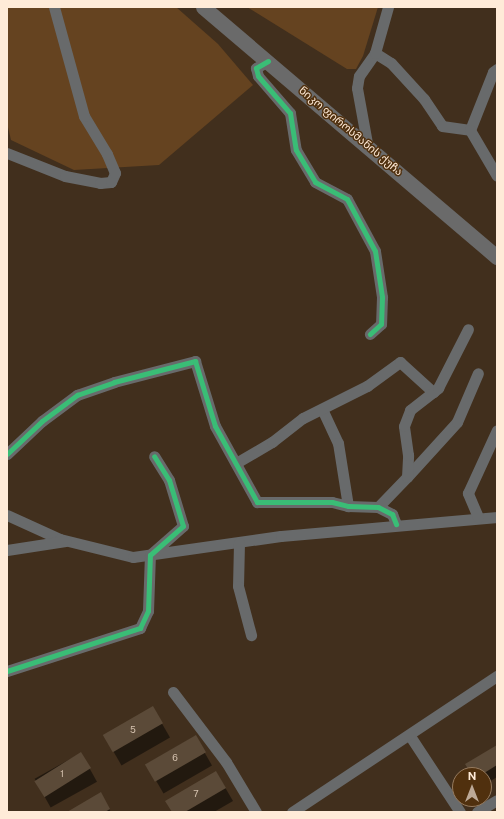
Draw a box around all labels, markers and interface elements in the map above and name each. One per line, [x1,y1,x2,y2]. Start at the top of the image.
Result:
street label: ნიკო ფიროსმანის ქუჩა [296,84,406,178]
house number: 5 [130,725,136,735]
house number: 6 [172,753,178,763]
north arrow [452,767,492,807]
house number: 1 [60,769,64,779]
text: N [468,770,476,782]
house number: 7 [193,789,199,799]

